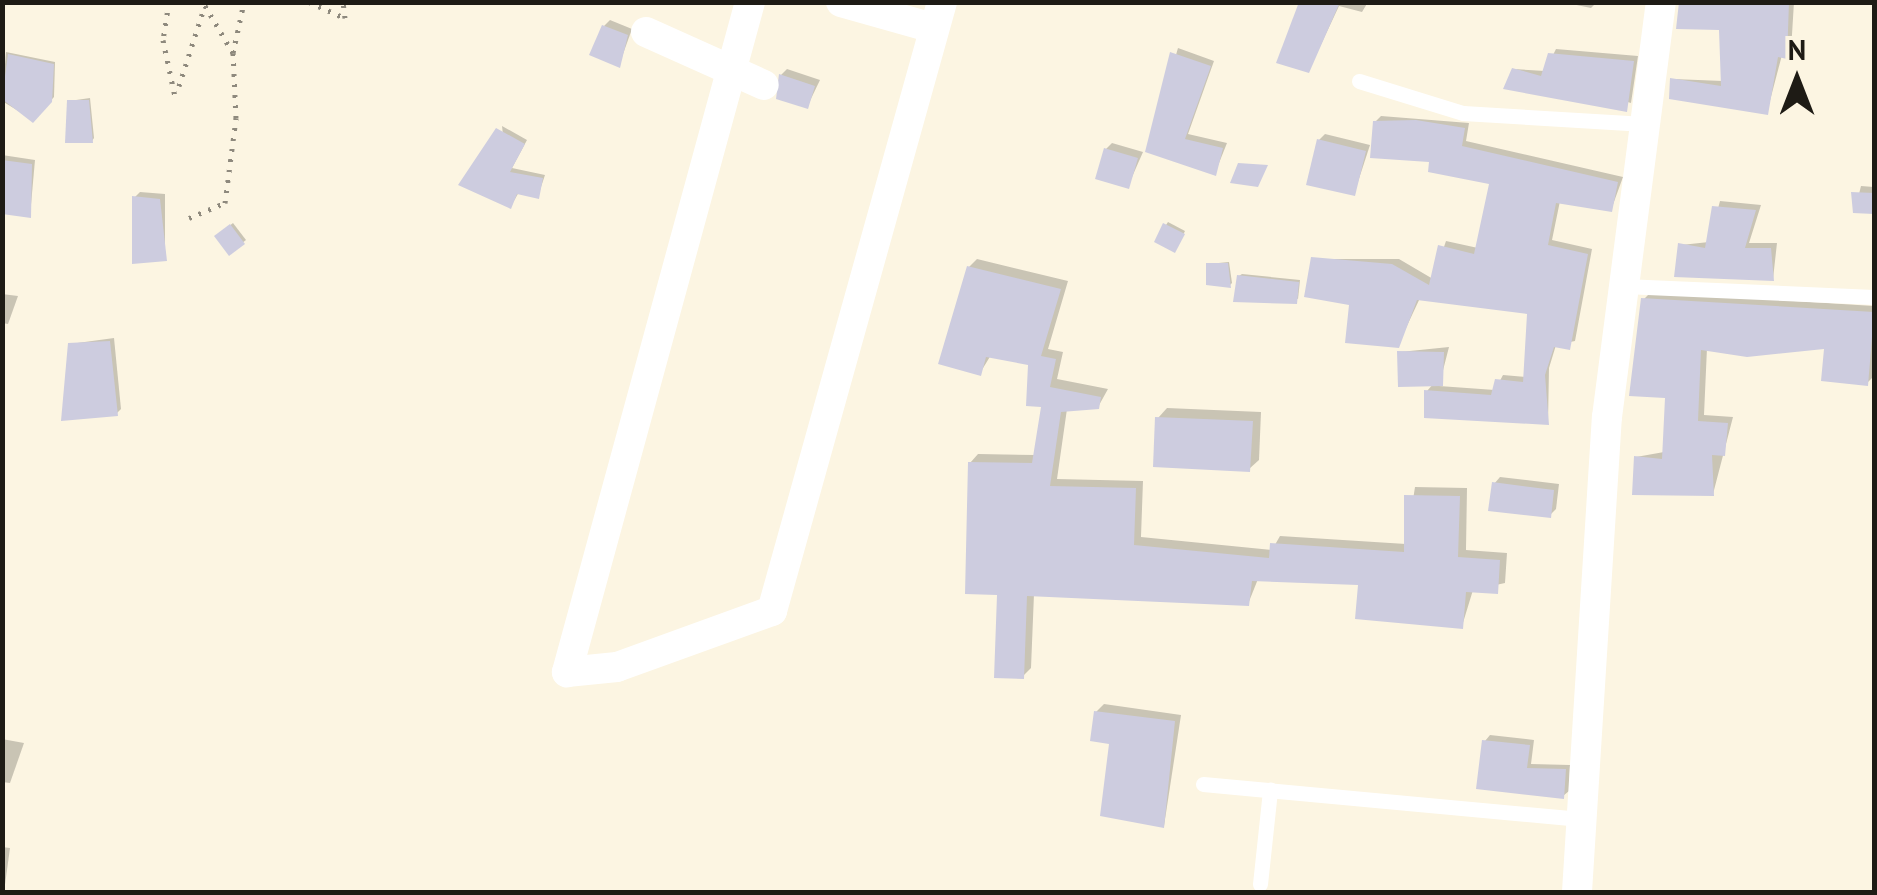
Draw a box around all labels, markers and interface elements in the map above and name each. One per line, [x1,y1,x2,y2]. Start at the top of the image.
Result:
north arrow [1747,30,1847,130]
text: N [1788,31,1806,68]

